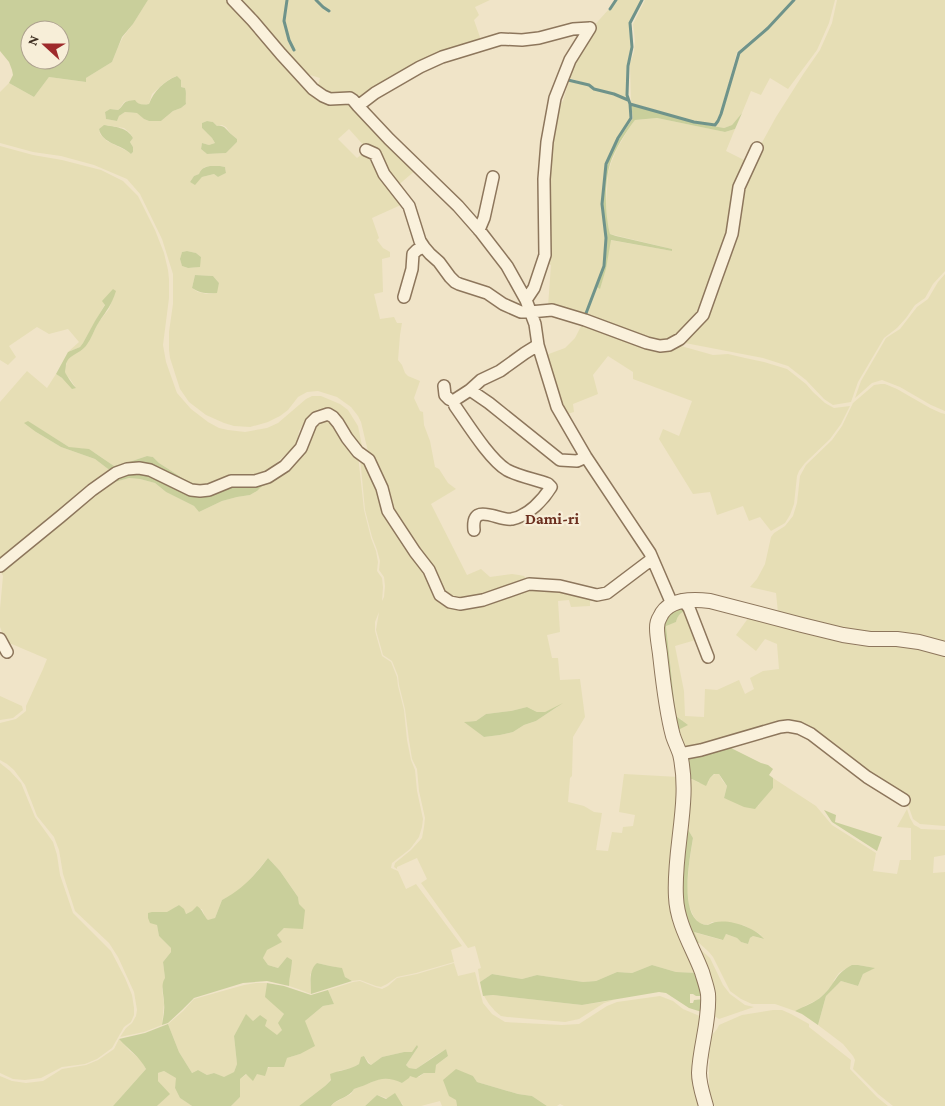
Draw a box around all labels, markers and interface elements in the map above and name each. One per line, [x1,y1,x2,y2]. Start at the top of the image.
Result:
north arrow [20,20,70,70]
text: N [24,33,42,48]
district label: Dami-ri [525,510,579,527]

